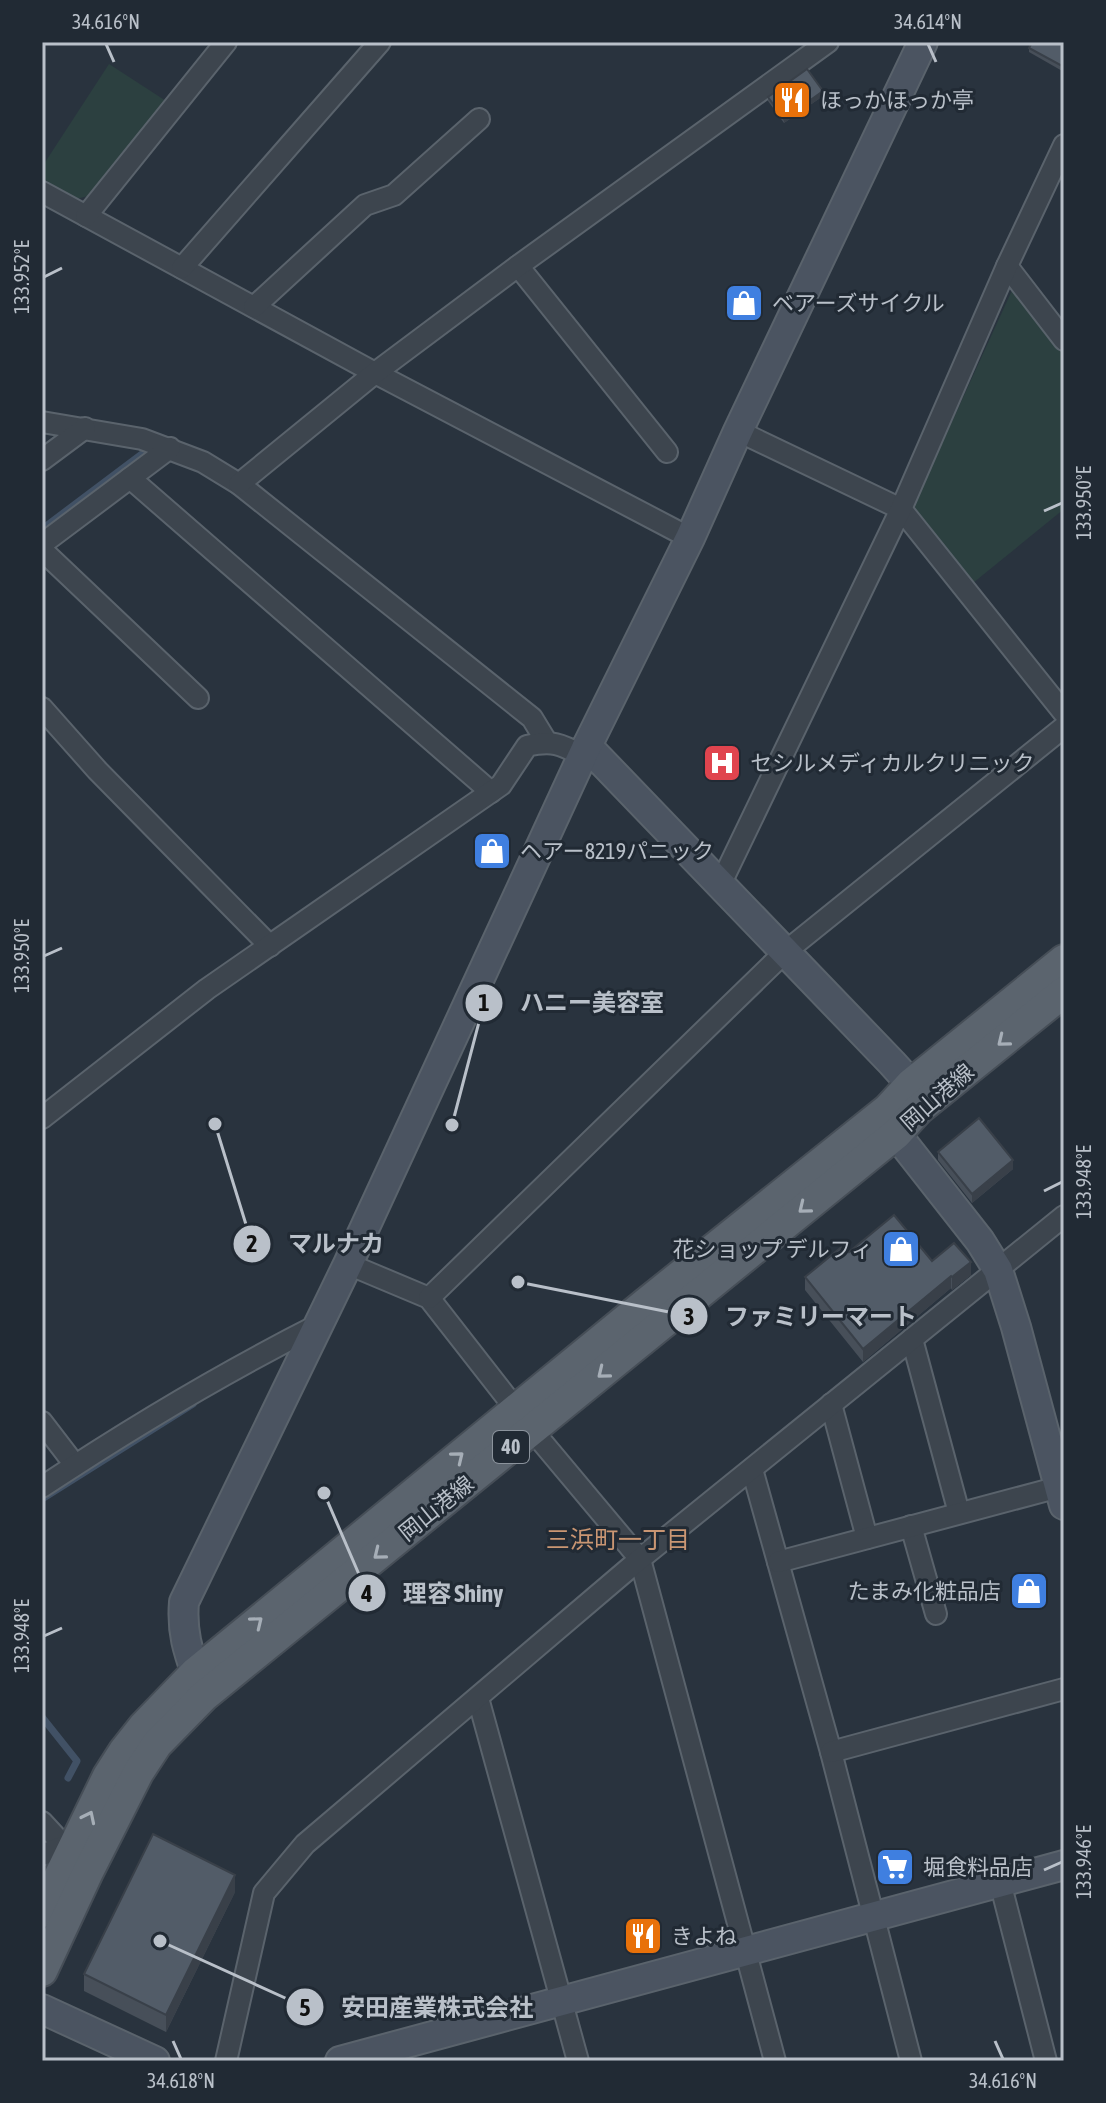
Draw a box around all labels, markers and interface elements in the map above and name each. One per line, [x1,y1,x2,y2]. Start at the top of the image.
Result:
text: 34.616°N [72,10,140,33]
text: 34.614°N [894,10,962,33]
restaurant icon: ほっかほっか亭 [771,79,813,121]
place label: ほっかほっか亭 [820,87,974,113]
text: 133.952°E [10,240,33,314]
shop icon: ベアーズサイクル [723,282,765,324]
place label: ベアーズサイクル [772,290,944,316]
text: 133.950°E [1072,466,1095,540]
hospital icon: セシルメディカルクリニック [701,742,743,784]
place label: セシルメディカルクリニック [750,750,1034,776]
shop icon: ヘアー8219パニック [471,830,513,872]
place label: ヘアー8219パニック [520,838,714,864]
text: 133.950°E [10,919,33,993]
callout: ハニー美容室 [464,979,680,1027]
text: 1 [478,989,490,1016]
text: ハニー美容室 [520,989,664,1016]
one-way arrow [997,1032,1012,1046]
street label: 岡山港線 [895,1058,979,1136]
text: 133.948°E [1072,1145,1095,1219]
one-way arrow [799,1199,814,1213]
callout: マルナカ [232,1220,400,1268]
shop icon: 花ショップ デルフィ [880,1228,922,1270]
text: 2 [246,1230,258,1257]
text: マルナカ [288,1230,384,1257]
place label: 花ショップ デルフィ [672,1236,873,1262]
callout: ファミリーマート [669,1292,933,1340]
text: 3 [683,1303,695,1330]
text: ファミリーマート [725,1303,917,1330]
one-way arrow [597,1363,612,1377]
road number: 40 [493,1431,529,1463]
one-way arrow [448,1452,463,1467]
street label: 岡山港線 [394,1470,478,1546]
district label: 三浜町一丁目 [546,1526,690,1553]
one-way arrow [374,1544,388,1559]
callout: 理容 Shiny [347,1569,519,1617]
shop icon: たまみ化粧品店 [1008,1570,1050,1612]
place label: たまみ化粧品店 [848,1578,1001,1604]
text: 4 [360,1580,373,1607]
text: 理容 Shiny [403,1580,503,1607]
text: 133.948°E [10,1599,33,1673]
one-way arrow [247,1617,262,1632]
one-way arrow [79,1810,95,1825]
text: 133.946°E [1072,1825,1095,1899]
supermarket icon: 堀食料品店 [874,1846,916,1888]
place label: 堀食料品店 [923,1854,1033,1880]
restaurant icon: きよね [622,1915,664,1957]
place label: きよね [671,1923,737,1949]
callout: 安田産業株式会社 [285,1983,549,2031]
text: 5 [299,1994,311,2021]
text: 安田産業株式会社 [341,1994,533,2021]
text: 34.618°N [147,2069,215,2092]
text: 34.616°N [969,2069,1037,2092]

